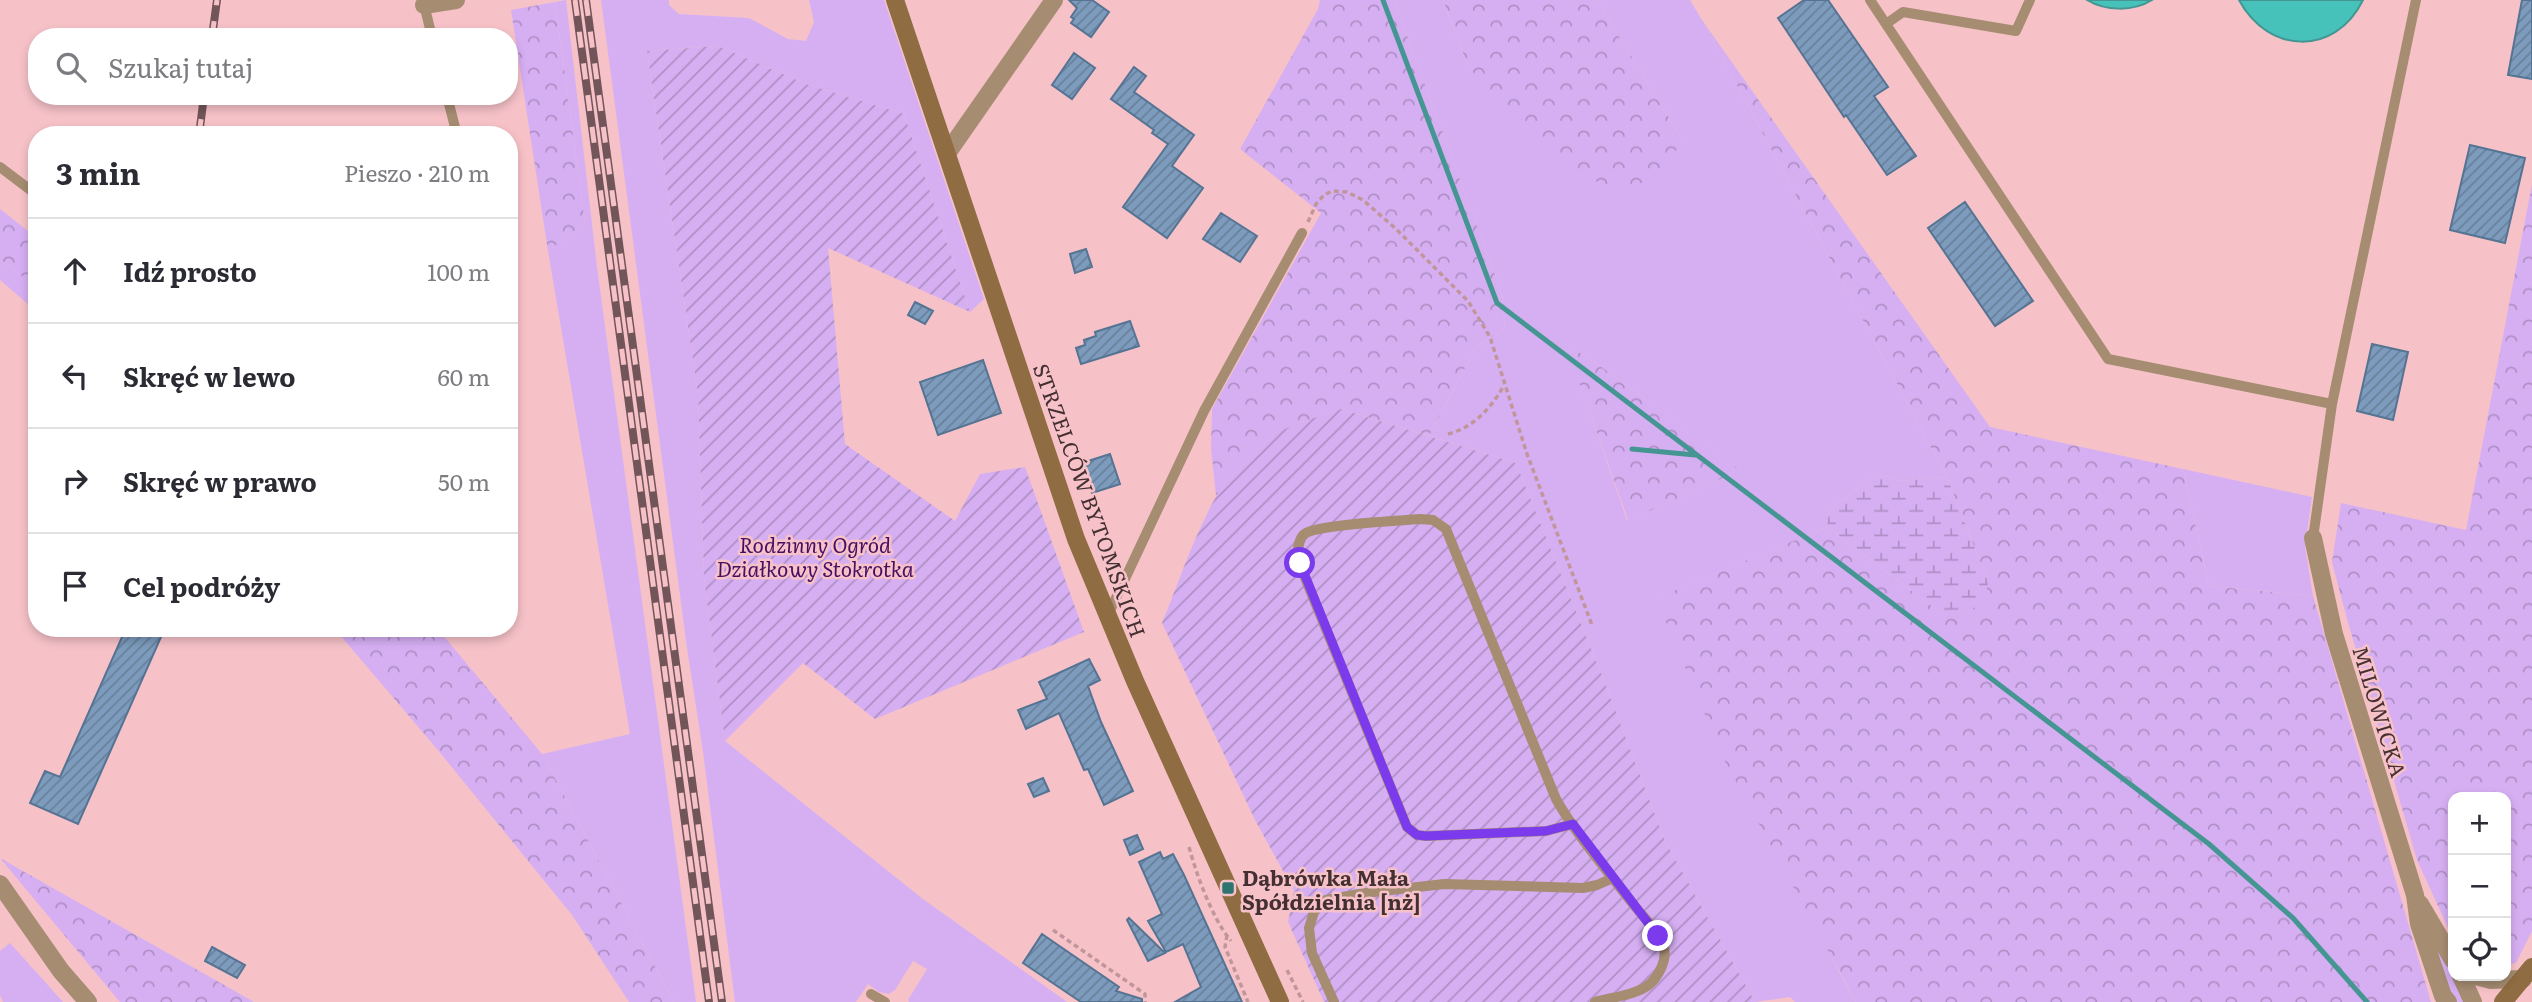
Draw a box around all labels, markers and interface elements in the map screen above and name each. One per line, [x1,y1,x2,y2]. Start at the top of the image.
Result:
search box [28,28,518,105]
text: Szukaj tutaj [108,47,253,86]
icon: search [52,48,90,86]
text: 3 min [56,150,140,194]
text: Pieszo · 210 m [344,155,490,189]
text: Idź prosto [123,251,257,290]
icon: ahead [56,252,94,290]
text: 100 m [427,254,490,288]
text: Skręć w lewo [123,356,296,395]
icon: left [56,357,94,395]
text: 60 m [437,359,490,393]
street label: STRZELCÓW BYTOMSKICH [1027,359,1155,641]
text: Skręć w prawo [123,461,317,500]
icon: right [56,462,94,500]
text: 50 m [438,464,490,498]
park label: Rodzinny Ogród Działkowy Stokrotka [716,528,914,583]
route start [1284,547,1315,578]
text: Cel podróży [123,566,280,605]
icon: arrive [56,567,94,605]
street label: MILOWICKA [2346,642,2416,781]
map controls [2448,792,2511,981]
button: + [2448,792,2511,855]
button: − [2448,855,2511,918]
place label: Dąbrówka Mała Spółdzielnia [nż] [1242,861,1421,916]
marker: Dąbrówka Mała Spółdzielnia [nż] [1220,880,1236,896]
button: locate [2448,918,2511,981]
route end [1642,920,1673,951]

